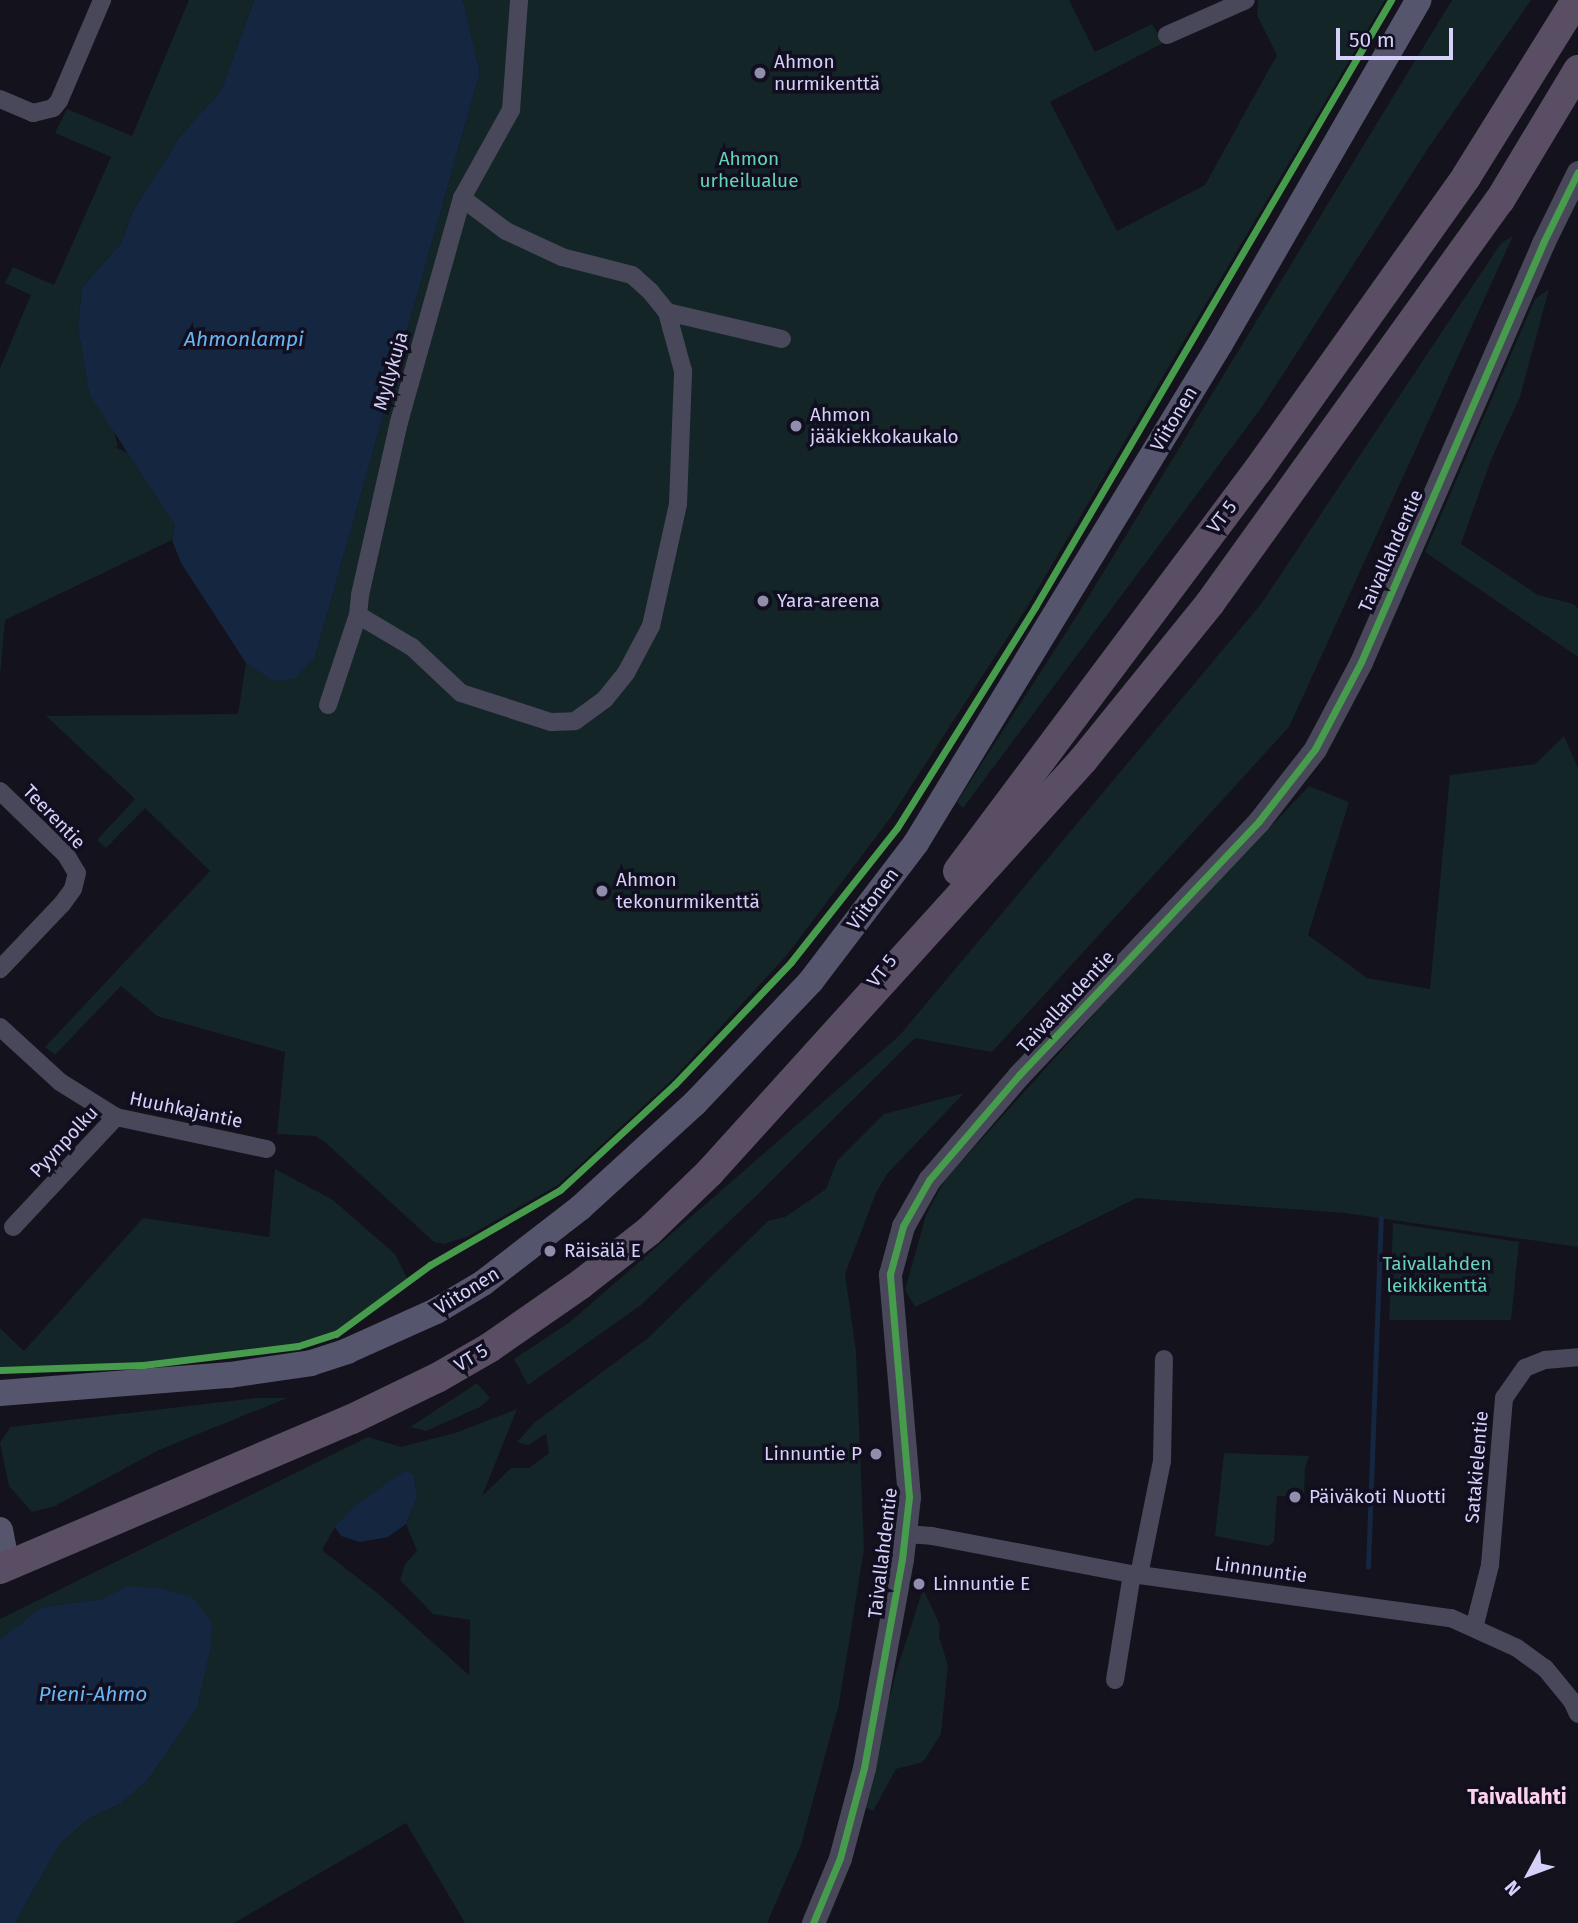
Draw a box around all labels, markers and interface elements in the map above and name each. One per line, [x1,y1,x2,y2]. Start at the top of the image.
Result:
scale bar [1340,14,1457,58]
text: 50 m [1349,27,1395,53]
place label: Ahmon nurmikenttä [774,51,880,95]
marker: Ahmon nurmikenttä [752,65,768,81]
park label: Ahmon urheilualue [700,148,798,192]
water label: Ahmonlampi [184,326,304,352]
street label: Myllykuja [369,329,413,413]
street label: Viitonen [1146,382,1202,456]
place label: Ahmon jääkiekkokaukalo [810,404,959,448]
marker: Ahmon jääkiekkokaukalo [788,418,804,434]
street label: Taivallahdentie [1354,486,1428,616]
street label: VT 5 [1202,496,1242,538]
place label: Yara-areena [777,590,880,612]
marker: Yara-areena [755,593,771,609]
street label: Teerentie [18,780,90,854]
street label: Viitonen [842,864,904,934]
place label: Ahmon tekonurmikenttä [616,869,760,913]
marker: Ahmon tekonurmikenttä [594,883,610,899]
street label: Taivallahdentie [1013,946,1119,1058]
street label: VT 5 [862,950,902,992]
street label: Huuhkajantie [127,1087,245,1133]
street label: Pyynpolku [25,1102,103,1182]
place label: Räisälä E [564,1240,641,1262]
marker: Räisälä E [542,1243,558,1259]
park label: Taivallahden leikkikenttä [1382,1253,1492,1297]
street label: Viitonen [431,1262,503,1320]
street label: VT 5 [450,1339,492,1377]
street label: Satakielentie [1461,1410,1493,1524]
place label: Linnuntie P [764,1443,862,1465]
marker: Linnuntie P [868,1446,884,1462]
street label: Taivallahdentie [864,1486,902,1620]
place label: Päiväkoti Nuotti [1309,1486,1446,1508]
marker: Päiväkoti Nuotti [1287,1489,1303,1505]
street label: Linnnuntie [1213,1552,1309,1588]
place label: Linnuntie E [933,1573,1030,1595]
marker: Linnuntie E [911,1576,927,1592]
water label: Pieni-Ahmo [38,1681,148,1707]
district label: Taivallahti [1467,1784,1567,1810]
north arrow [1494,1839,1564,1909]
text: N [1500,1876,1526,1900]

